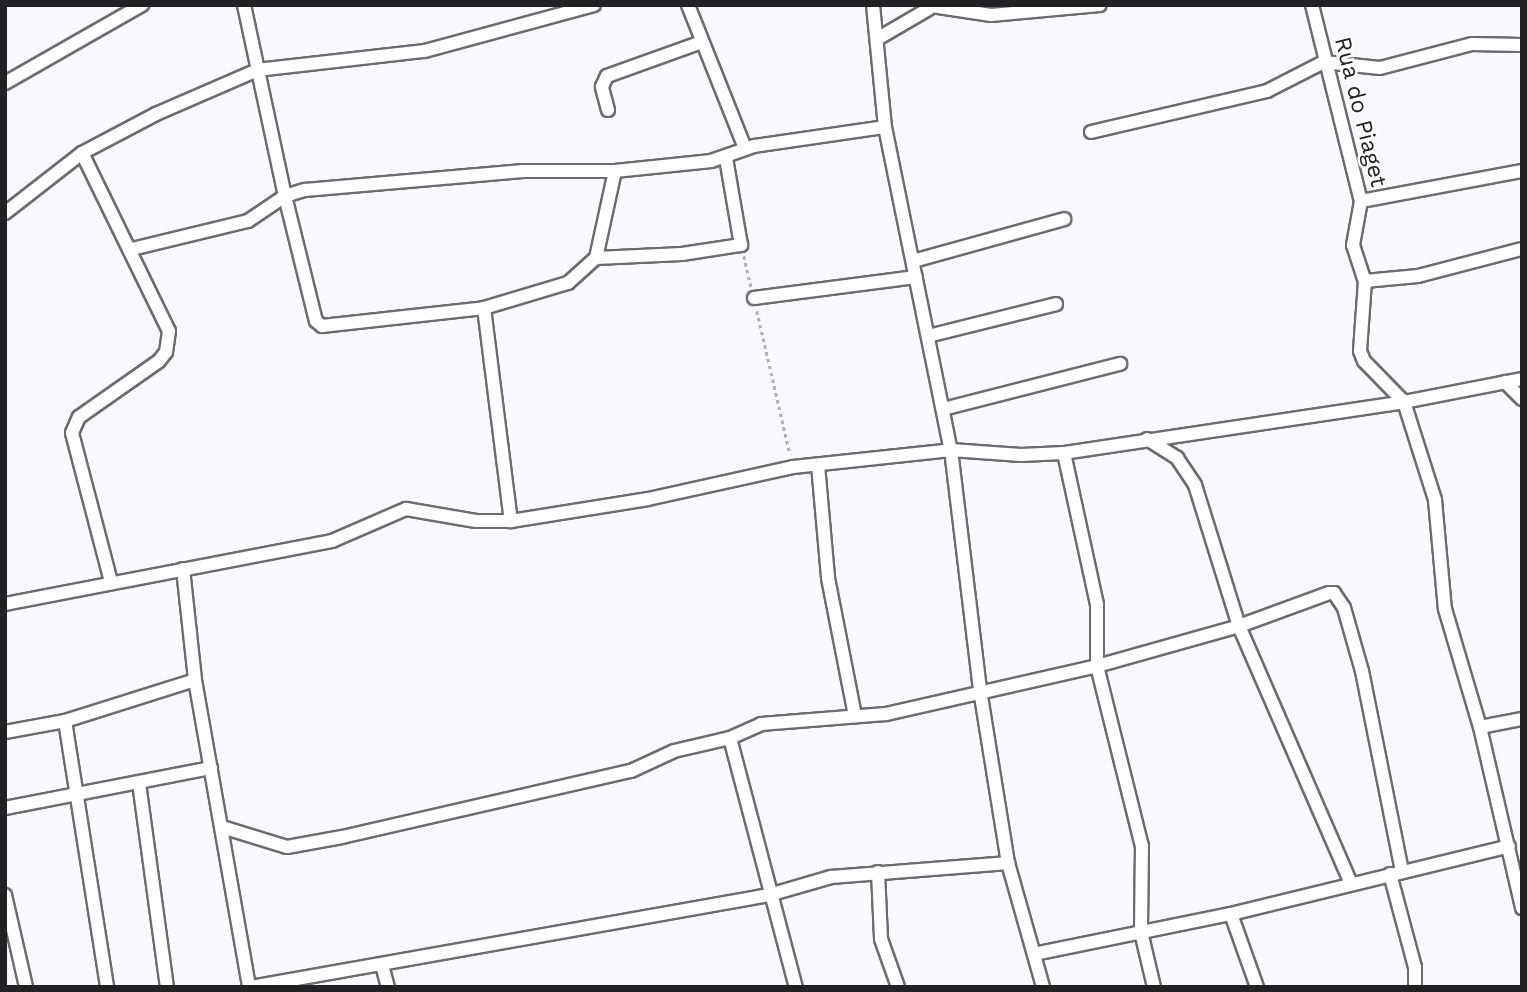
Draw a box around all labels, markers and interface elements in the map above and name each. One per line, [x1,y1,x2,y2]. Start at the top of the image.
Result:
street label: Rua do Piaget [1328,34,1392,190]

